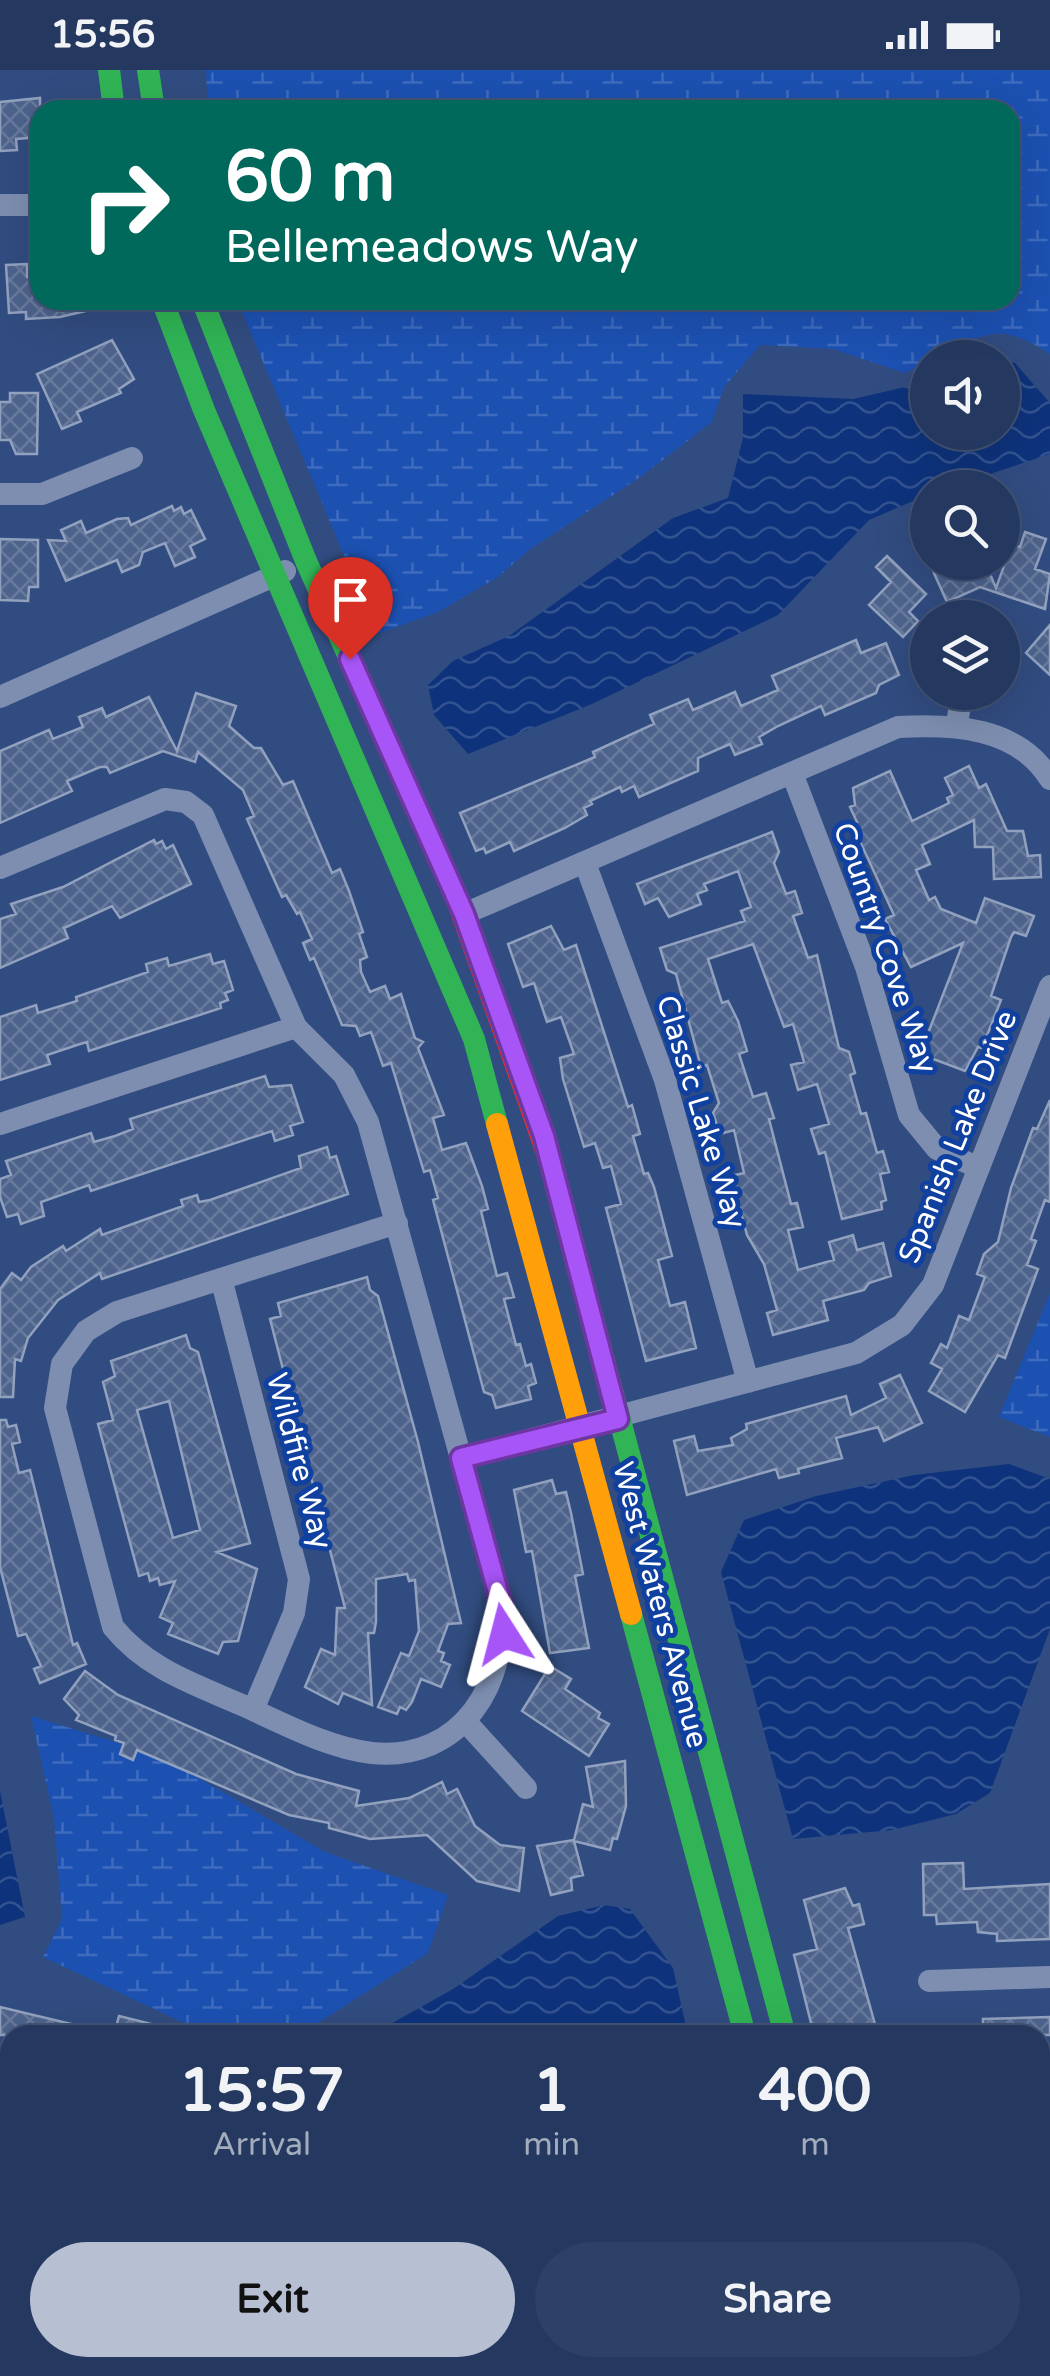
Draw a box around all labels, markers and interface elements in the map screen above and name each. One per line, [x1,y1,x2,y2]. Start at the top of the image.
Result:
text: 15:56 [50,12,155,58]
text: 60 m [225,136,395,220]
icon: right [60,140,190,270]
text: Bellemeadows Way [225,221,639,275]
map controls [910,340,1020,710]
button: sound [910,340,1020,450]
button: search [910,470,1020,580]
pin [308,557,393,660]
icon: arrive [323,572,378,627]
button: layers [910,600,1020,710]
street label: Country Cove Way [825,818,945,1078]
street label: Classic Lake Way [648,991,754,1233]
street label: Spanish Lake Drive [890,1005,1026,1269]
street label: Wildfire Way [258,1369,340,1553]
street label: West Waters Avenue [604,1458,716,1752]
position arrow [452,1582,556,1686]
text: 15:57 [178,2055,345,2127]
text: 1 [533,2055,570,2127]
text: 400 [758,2055,872,2127]
text: Arrival [212,2126,311,2164]
text: min [523,2126,580,2164]
text: m [800,2126,830,2164]
button: Exit [30,2242,515,2357]
button: Share [535,2242,1020,2357]

